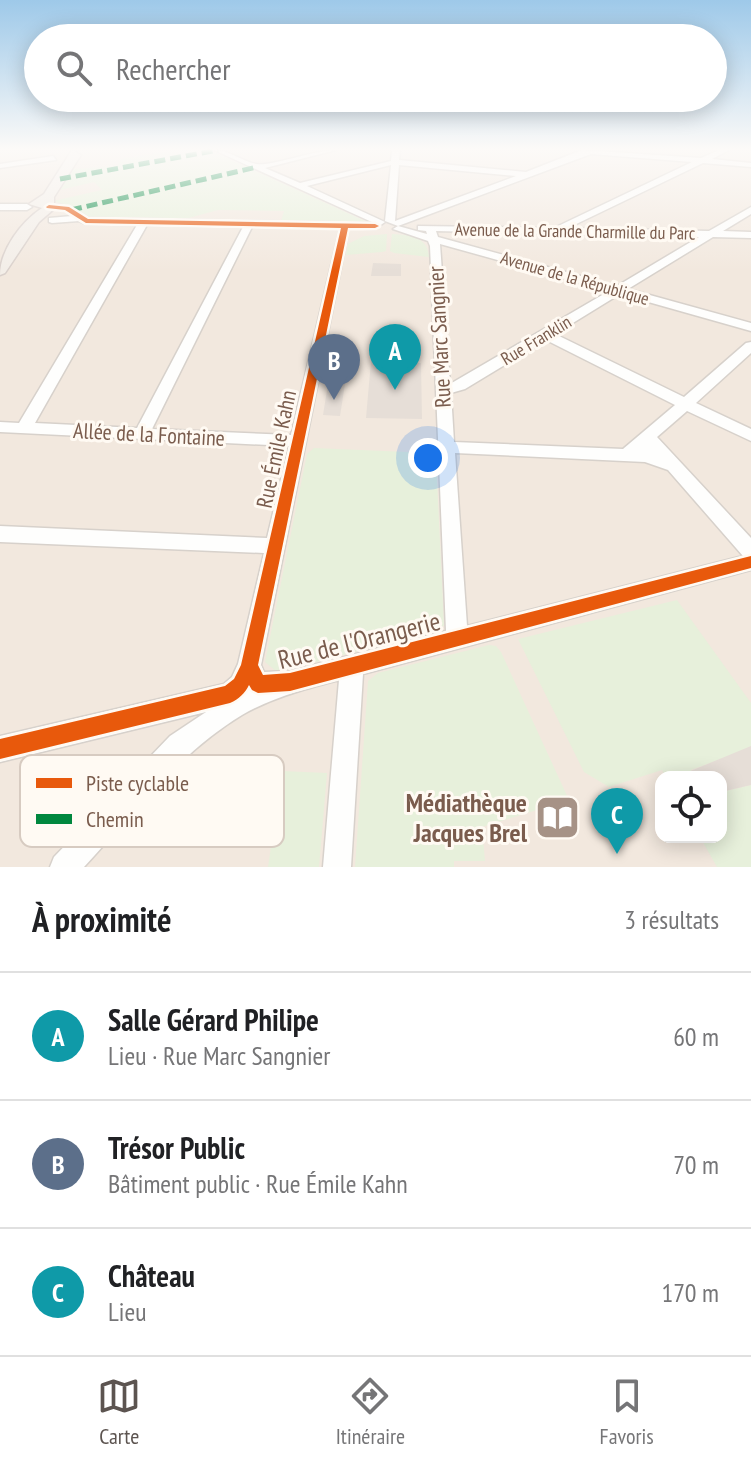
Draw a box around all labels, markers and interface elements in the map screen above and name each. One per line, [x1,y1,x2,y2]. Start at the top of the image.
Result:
search box [24,24,727,112]
icon: search [52,46,96,90]
text: Rechercher [116,49,230,88]
street label: Avenue de la Grande Charmille du Parc [454,217,696,245]
street label: Avenue de la République [498,246,652,310]
street label: Rue Marc Sangnier [421,266,457,408]
street label: Rue Franklin [497,310,575,370]
pin: A [369,324,421,390]
pin: B [308,334,360,400]
street label: Rue Émile Kahn [250,387,302,511]
street label: Allée de la Fontaine [72,416,226,452]
your location [408,438,448,478]
street label: Rue de l'Orangerie [274,604,444,676]
legend [20,755,284,847]
text: Piste cyclable [86,769,189,797]
map controls [655,771,727,843]
button: locate [655,771,727,843]
place label: Médiathèque Jacques Brel [406,786,528,849]
pin: C [591,788,643,854]
library icon: Médiathèque Jacques Brel [534,793,582,841]
text: Chemin [86,805,144,833]
text: À proximité [32,897,172,941]
text: 3 résultats [624,903,719,936]
text: Salle Gérard Philipe [108,1000,319,1039]
text: A [51,1020,65,1053]
text: 60 m [673,1020,719,1053]
text: Lieu · Rue Marc Sangnier [108,1039,330,1072]
text: Trésor Public [108,1128,245,1167]
text: B [52,1148,64,1181]
text: 70 m [673,1148,719,1181]
text: Bâtiment public · Rue Émile Kahn [108,1167,408,1200]
text: Château [108,1256,195,1295]
text: C [52,1276,64,1309]
text: 170 m [661,1276,719,1309]
text: Lieu [108,1295,146,1328]
tab: Carte [97,1374,141,1450]
tab: Itinéraire [336,1374,405,1450]
tab: Favoris [600,1374,654,1450]

